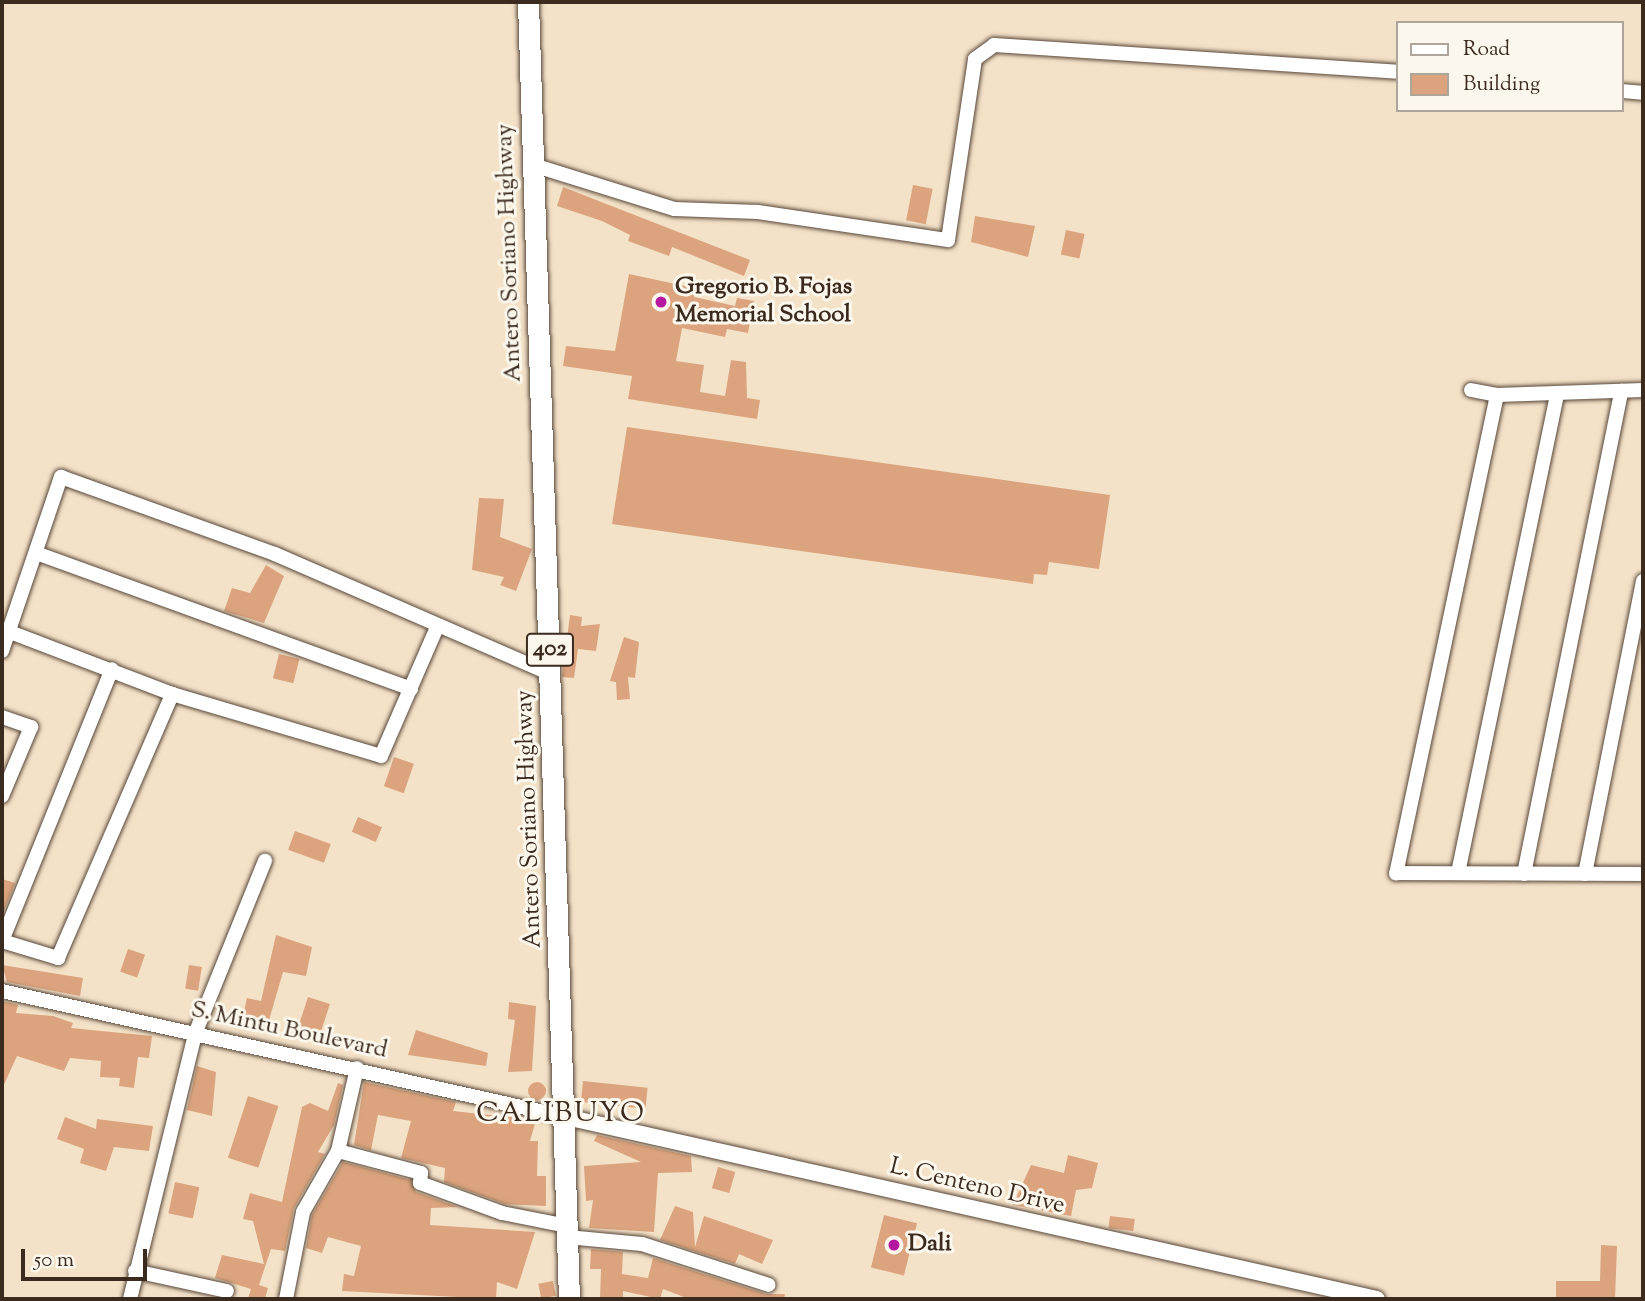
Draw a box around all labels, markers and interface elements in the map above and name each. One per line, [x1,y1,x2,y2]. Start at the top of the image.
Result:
legend [1396,21,1624,112]
text: Road [1463,35,1510,65]
text: Building [1463,70,1540,100]
street label: Antero Soriano Highway [491,123,529,383]
place label: Gregorio B. Fojas Memorial School [675,274,852,330]
marker: Gregorio B. Fojas Memorial School [653,294,669,310]
road number: 402 [526,630,574,670]
street label: Antero Soriano Highway [511,689,549,949]
street label: S. Mintu Boulevard [188,996,390,1066]
district label: CALIBUYO [477,1097,645,1131]
street label: L. Centeno Drive [887,1153,1067,1221]
place label: Dali [908,1231,952,1259]
scale bar [24,1234,150,1278]
marker: Dali [886,1237,902,1253]
text: 50 m [34,1246,74,1276]

